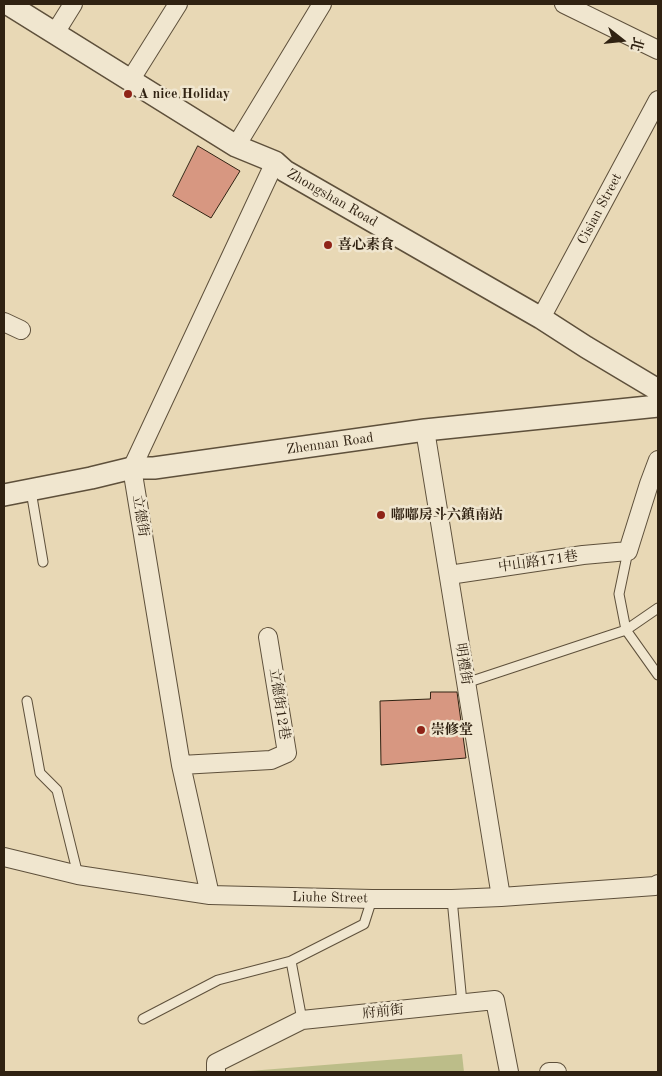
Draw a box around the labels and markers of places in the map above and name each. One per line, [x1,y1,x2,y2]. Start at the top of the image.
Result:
place label: A nice Holiday [138,86,230,102]
marker: A nice Holiday [122,88,134,100]
place label: 喜心素食 [338,237,394,253]
marker: 喜心素食 [322,239,334,251]
place label: 嘟嘟房斗六鎮南站 [391,507,503,523]
marker: 嘟嘟房斗六鎮南站 [375,509,387,521]
place label: 崇修堂 [431,722,473,738]
marker: 崇修堂 [415,724,427,736]

